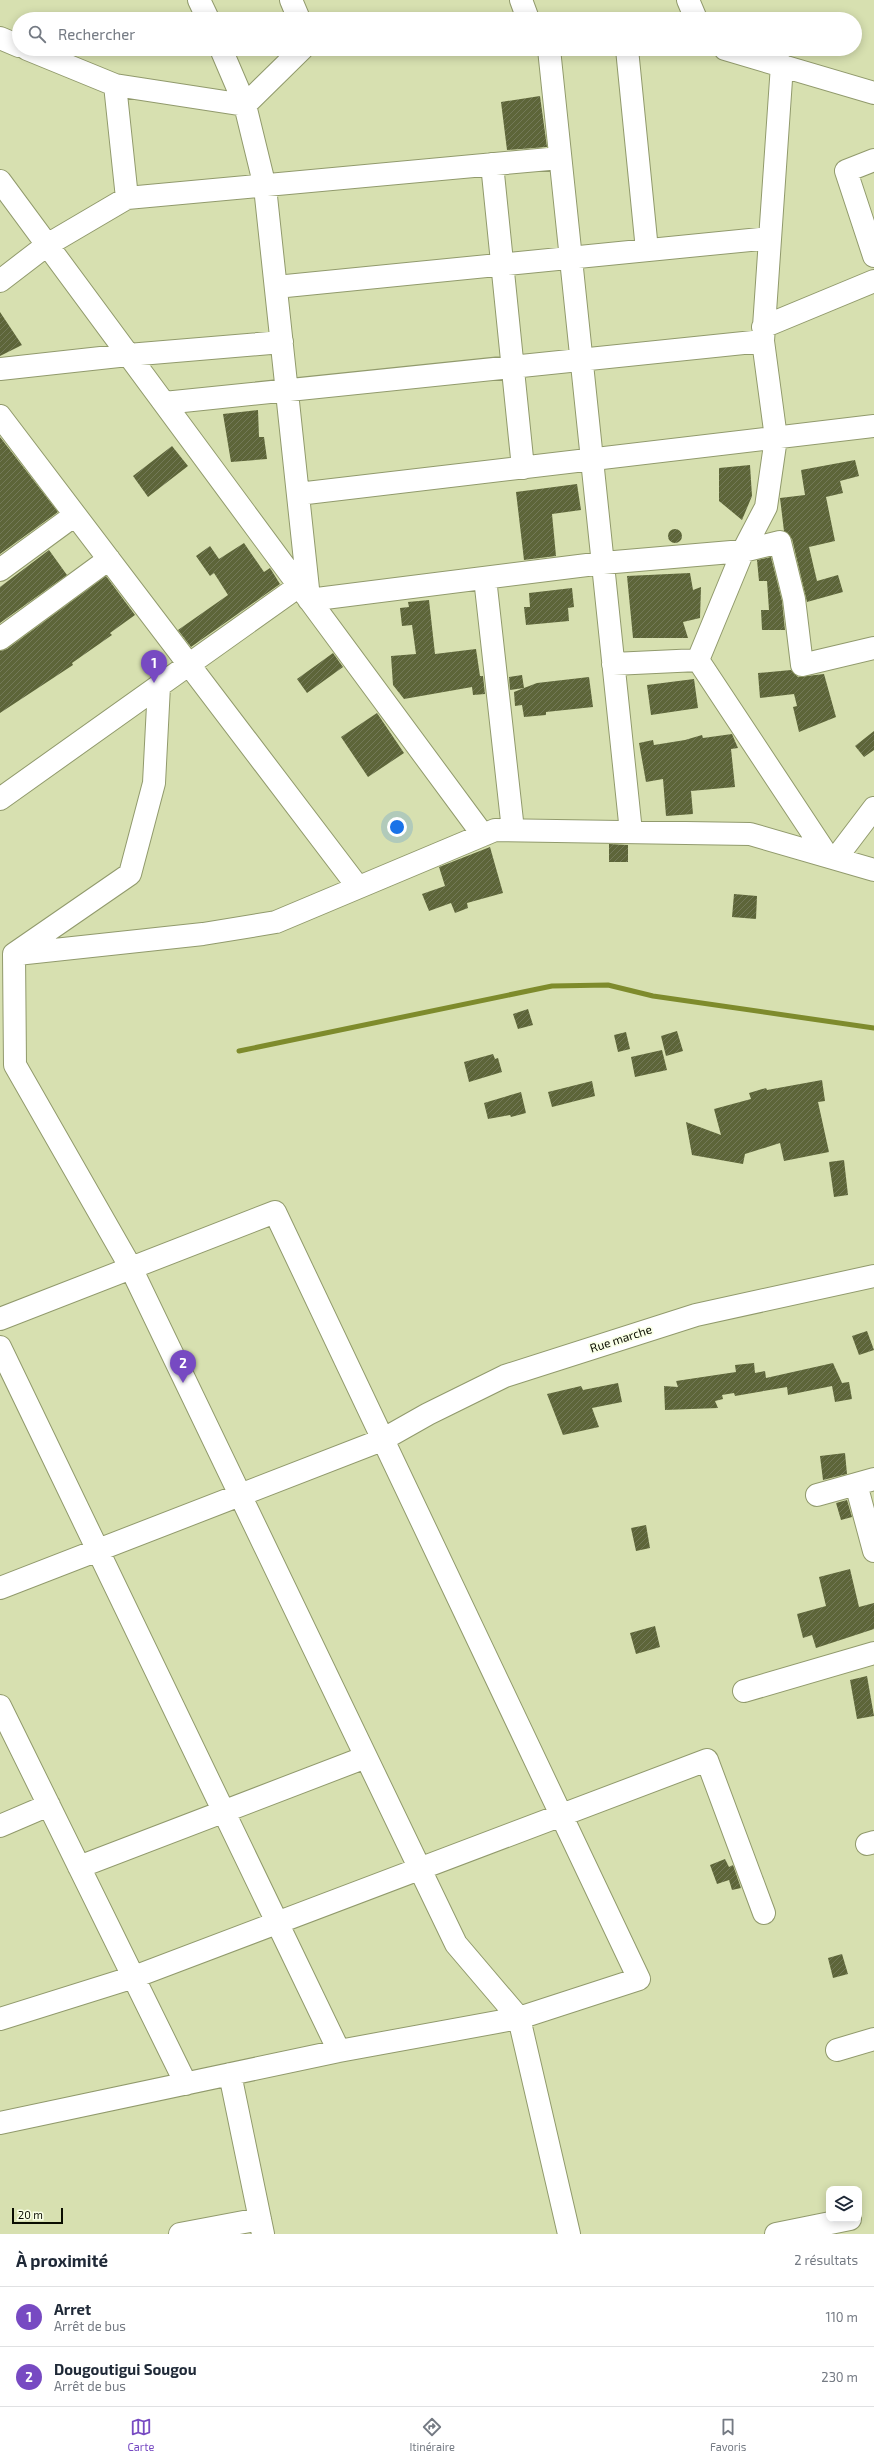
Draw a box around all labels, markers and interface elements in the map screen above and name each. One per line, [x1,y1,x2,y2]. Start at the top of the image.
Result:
search box [12,12,862,56]
icon: search [26,23,48,45]
text: Rechercher [58,25,135,43]
pin: 1 [141,650,167,683]
your location [387,817,407,837]
street label: Rue marche [588,1321,653,1355]
pin: 2 [170,1350,196,1383]
map controls [826,2186,862,2222]
button: layers [826,2186,862,2222]
scale bar [12,2206,63,2225]
text: 20 m [18,2208,43,2221]
text: À proximité [16,2250,108,2270]
text: 2 résultats [794,2252,858,2268]
text: Arret [54,2300,91,2318]
text: 1 [26,2309,32,2325]
text: 110 m [826,2309,858,2325]
text: Arrêt de bus [54,2318,126,2334]
text: Dougoutigui Sougou [54,2360,197,2378]
text: 2 [25,2369,33,2385]
text: 230 m [821,2369,858,2385]
text: Arrêt de bus [54,2378,126,2394]
tab: Carte [128,2416,154,2453]
tab: Itinéraire [409,2416,455,2453]
tab: Favoris [710,2416,746,2453]

